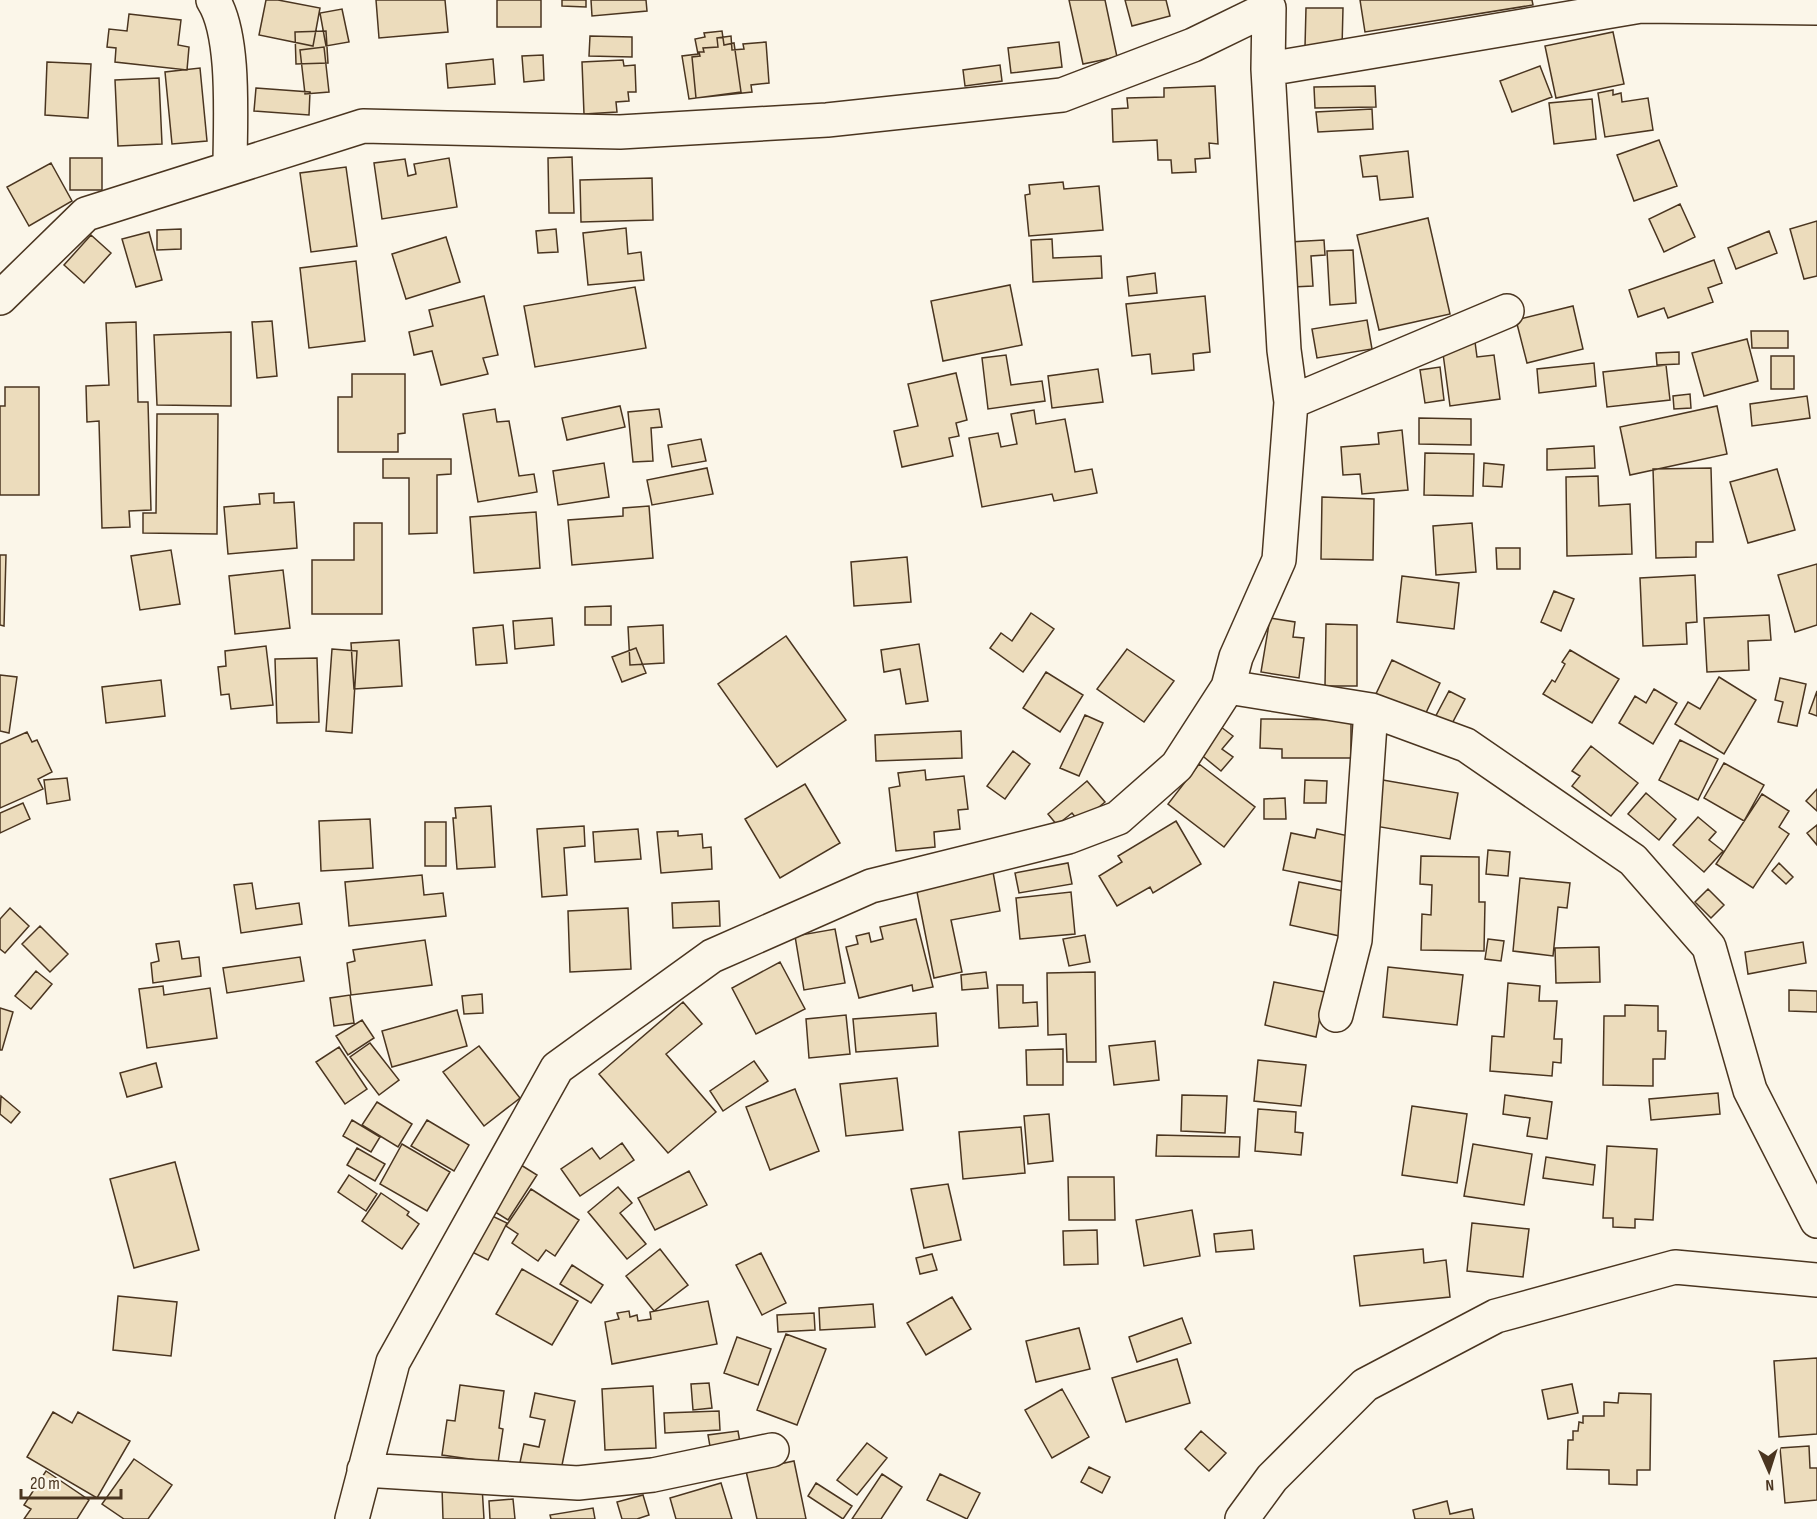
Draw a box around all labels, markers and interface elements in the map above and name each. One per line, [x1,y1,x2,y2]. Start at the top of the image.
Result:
north arrow [1739,1441,1799,1501]
scale bar [21,1462,122,1500]
text: 20 m [30,1473,60,1494]
text: N [1765,1475,1774,1494]

